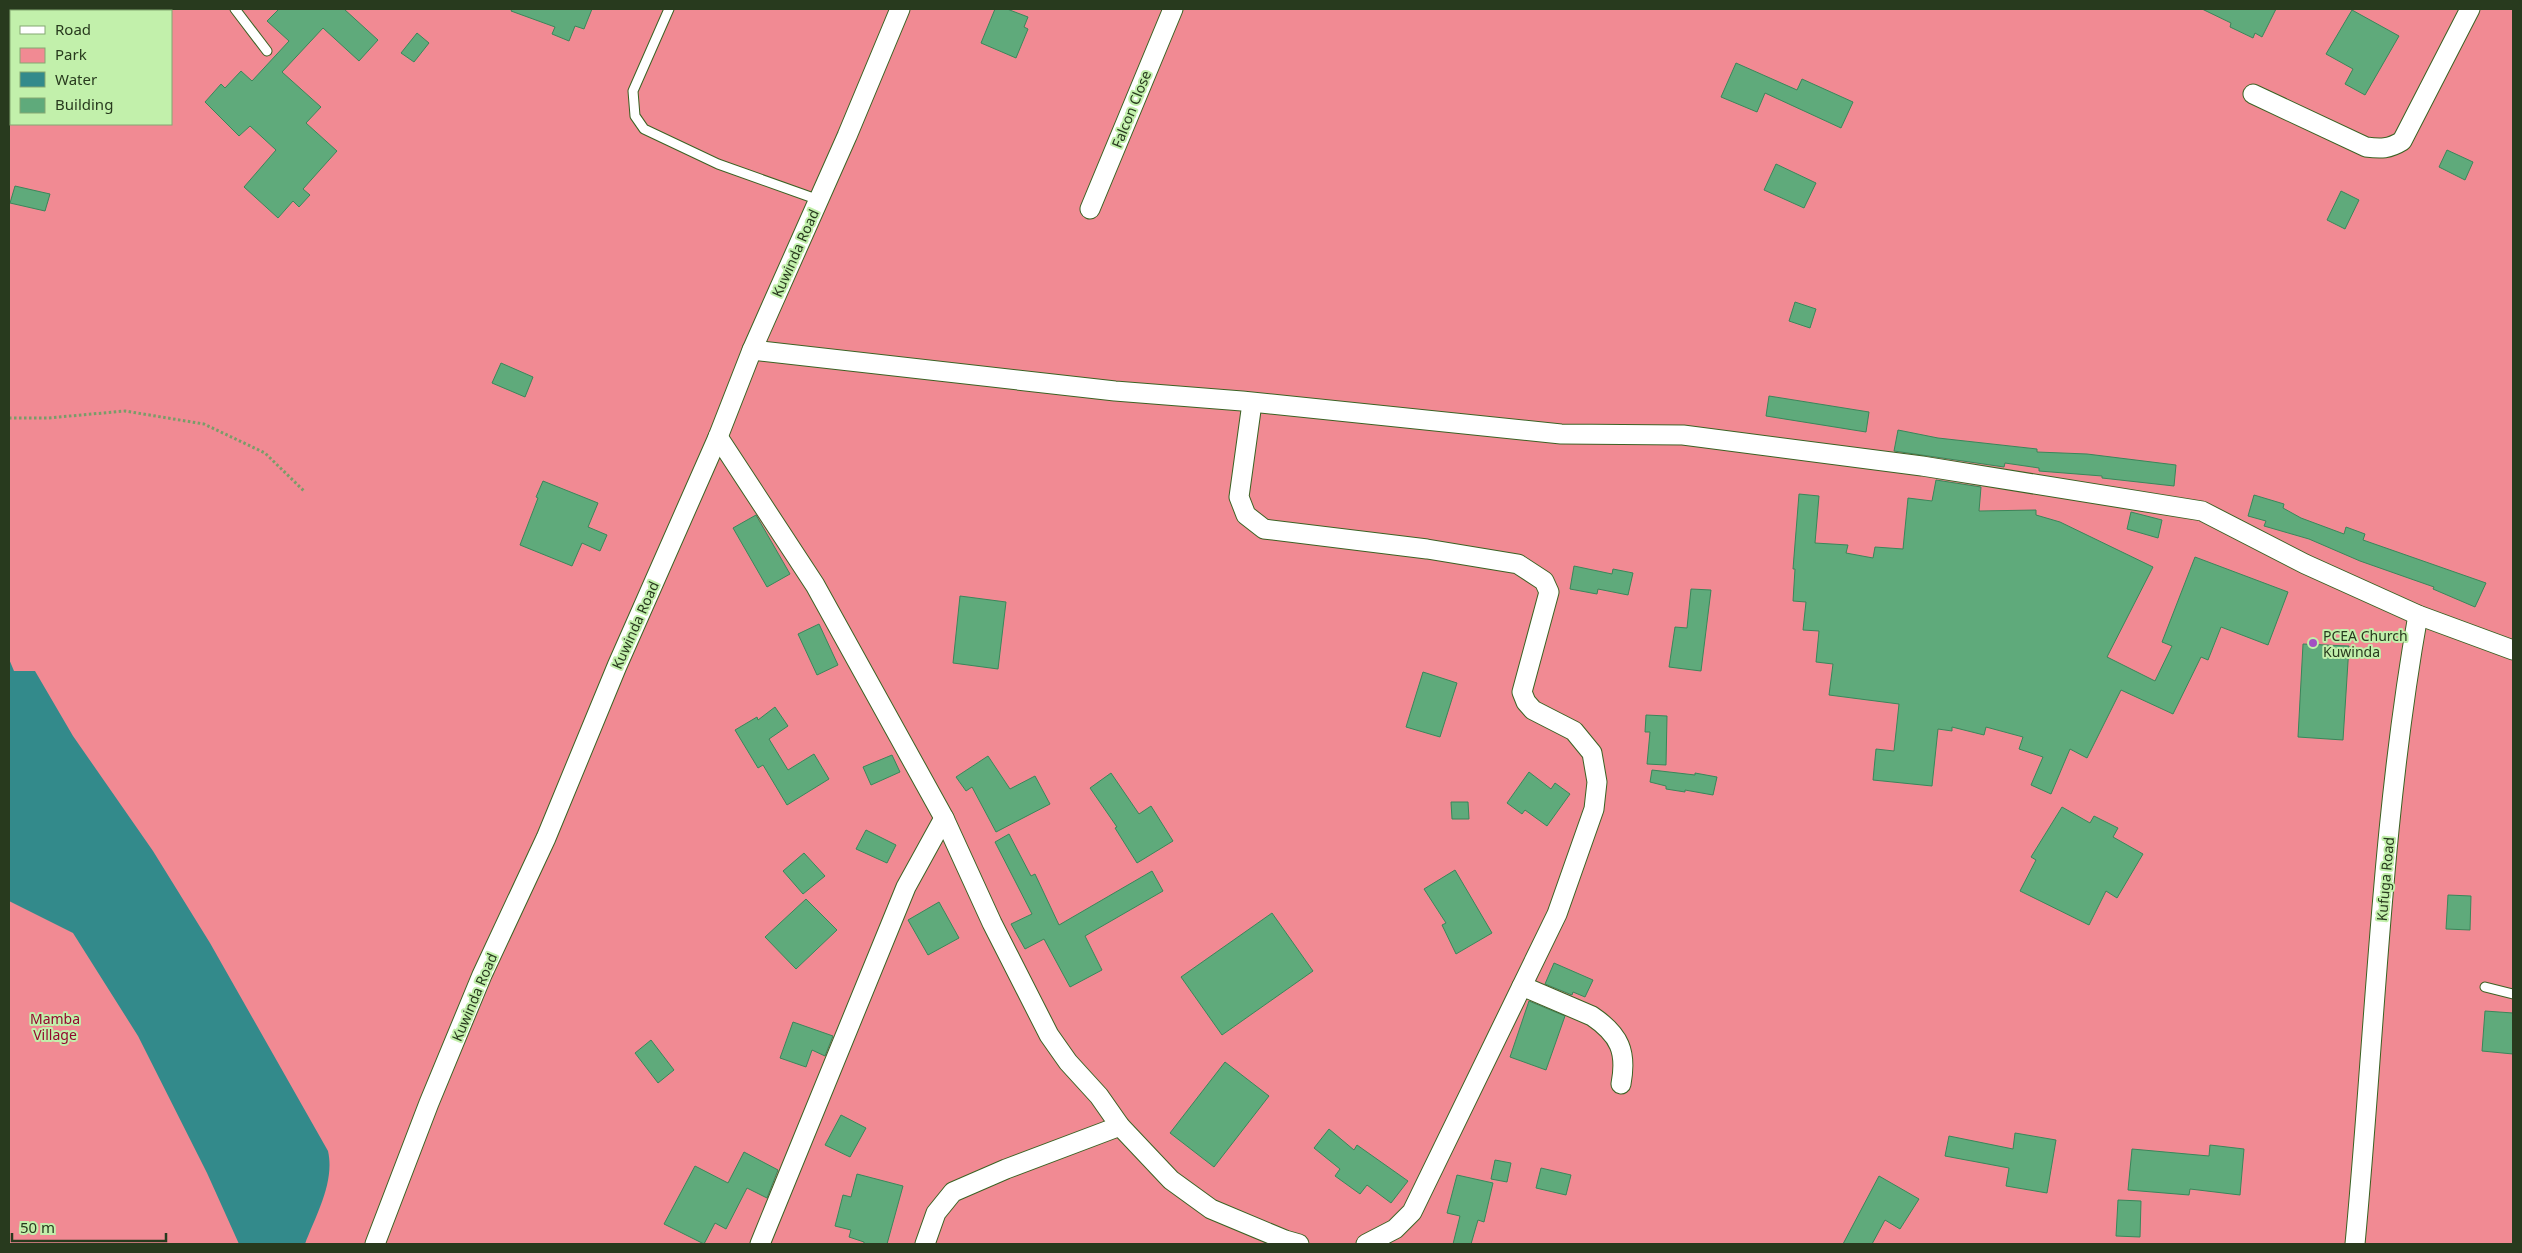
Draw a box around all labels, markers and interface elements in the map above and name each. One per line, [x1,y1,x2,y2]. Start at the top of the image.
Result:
legend [10,10,172,125]
text: Road [55,19,91,39]
text: Park [55,44,87,64]
street label: Falcon Close [1107,67,1155,150]
text: Water [55,69,97,89]
text: Building [55,94,113,114]
street label: Kuwinda Road [767,206,823,300]
street label: Kuwinda Road [607,578,663,672]
place label: PCEA Church Kuwinda [2323,626,2408,661]
marker: PCEA Church Kuwinda [2307,637,2319,649]
street label: Kufuga Road [2372,836,2398,922]
street label: Kuwinda Road [447,950,501,1044]
park label: Mamba Village [30,1009,80,1044]
scale bar [12,1210,166,1242]
text: 50 m [20,1217,55,1237]

